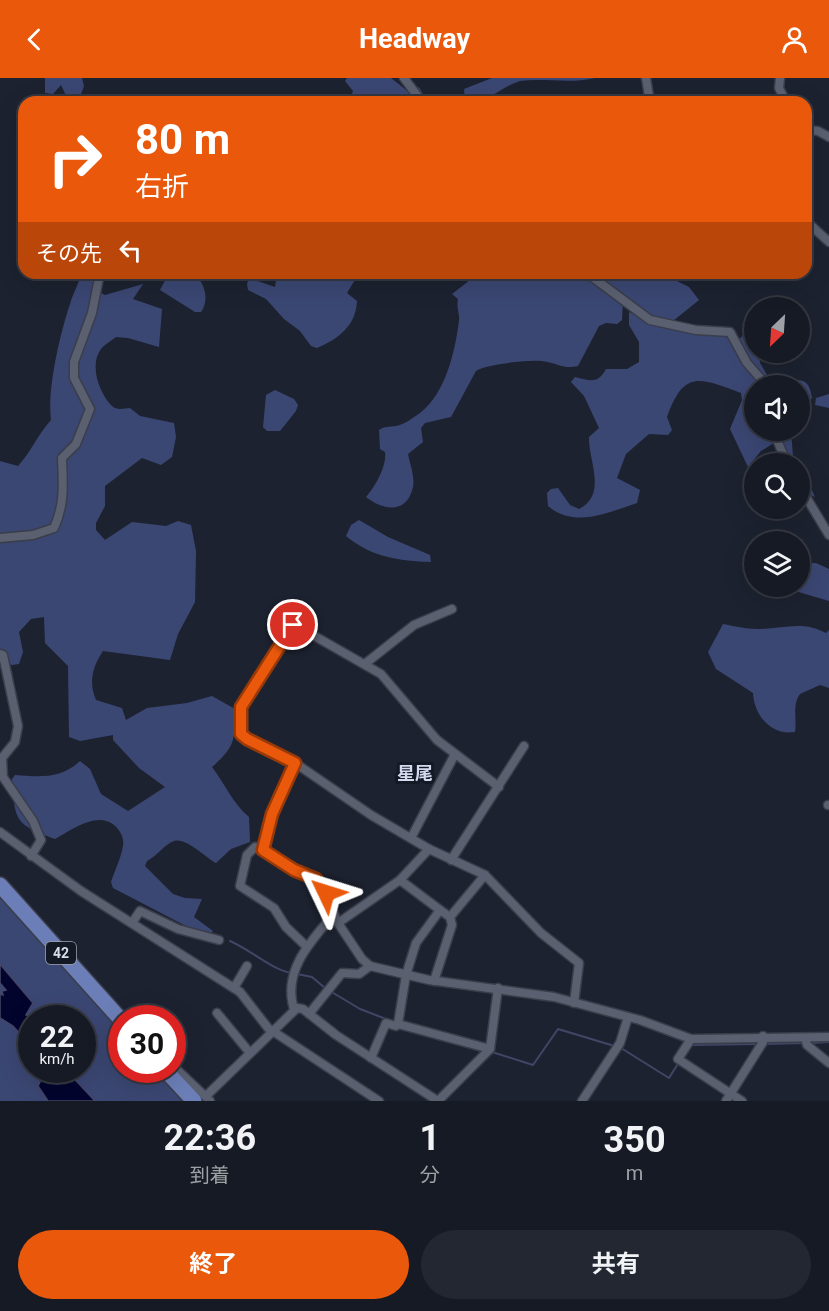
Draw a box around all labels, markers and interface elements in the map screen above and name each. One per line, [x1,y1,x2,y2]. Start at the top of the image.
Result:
icon: back [18,23,51,56]
text: Headway [359,23,470,55]
icon: person [778,23,811,56]
text: 80 m [135,115,230,164]
icon: right [36,120,114,198]
text: 右折 [135,171,189,203]
icon: left [114,234,147,267]
text: その先 [36,241,102,266]
north arrow [744,297,810,363]
map controls [744,297,810,597]
button: sound [744,375,810,441]
button: search [744,453,810,519]
button: layers [744,531,810,597]
pin [267,599,318,650]
icon: arrive [276,608,309,641]
district label: 星尾 [397,763,433,784]
position arrow [294,861,358,925]
road number: 42 [46,942,76,964]
speed limit sign: 30 [108,1005,186,1083]
text: 22 [40,1019,74,1054]
text: km/h [39,1050,75,1068]
text: 22:36 [163,1117,256,1159]
text: 1 [420,1117,440,1159]
text: 350 [604,1119,666,1161]
text: m [626,1161,643,1185]
text: 到着 [190,1163,230,1187]
text: 分 [420,1163,440,1187]
button: 終了 [18,1230,409,1299]
button: 共有 [421,1230,811,1299]

